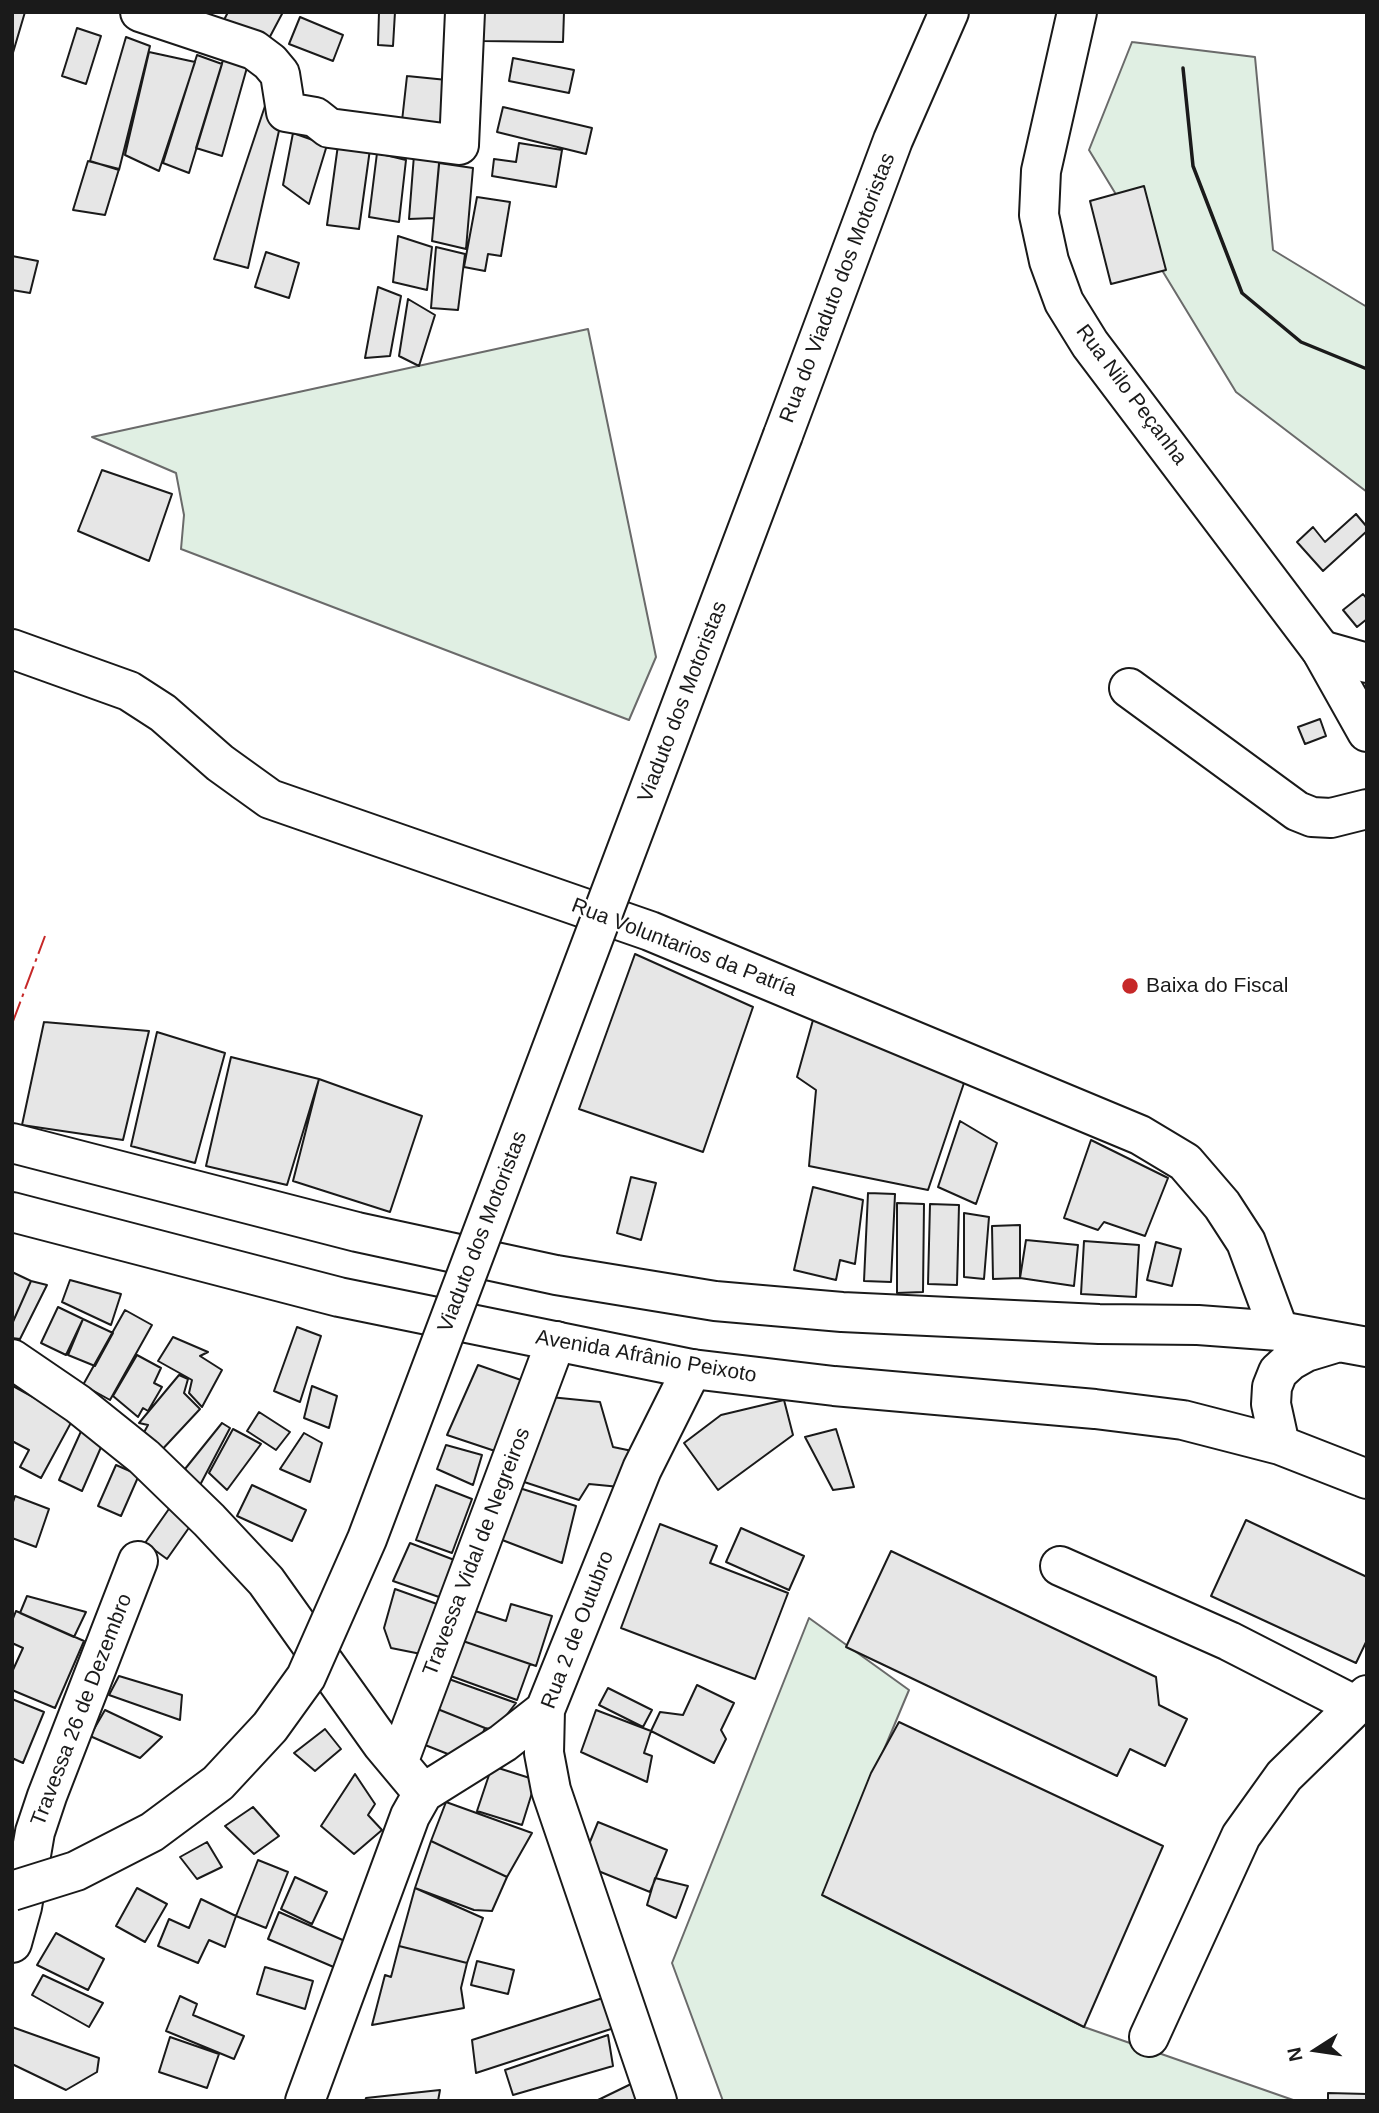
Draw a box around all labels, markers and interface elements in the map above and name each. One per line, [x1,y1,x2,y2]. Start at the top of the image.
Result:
street label: Rua do Viaduto dos Motoristas [775,150,901,426]
street label: Rua Nilo Peçanha [1070,320,1192,470]
street label: Viaduto dos Motoristas [633,598,733,806]
street label: Rua Voluntarios da Patría [568,893,800,1003]
place label: Baixa do Fiscal [1146,973,1288,999]
marker: Baixa do Fiscal [1120,976,1140,996]
street label: Viaduto dos Motoristas [433,1128,533,1336]
street label: Avenida Afrânio Peixoto [534,1325,758,1389]
street label: Travessa Vidal de Negreiros [418,1424,536,1680]
street label: Rua 2 de Outubro [536,1548,620,1712]
street label: Travessa 26 de Dezembro [26,1590,138,1830]
north arrow [1281,2015,1351,2085]
text: N [1283,2046,1307,2063]

